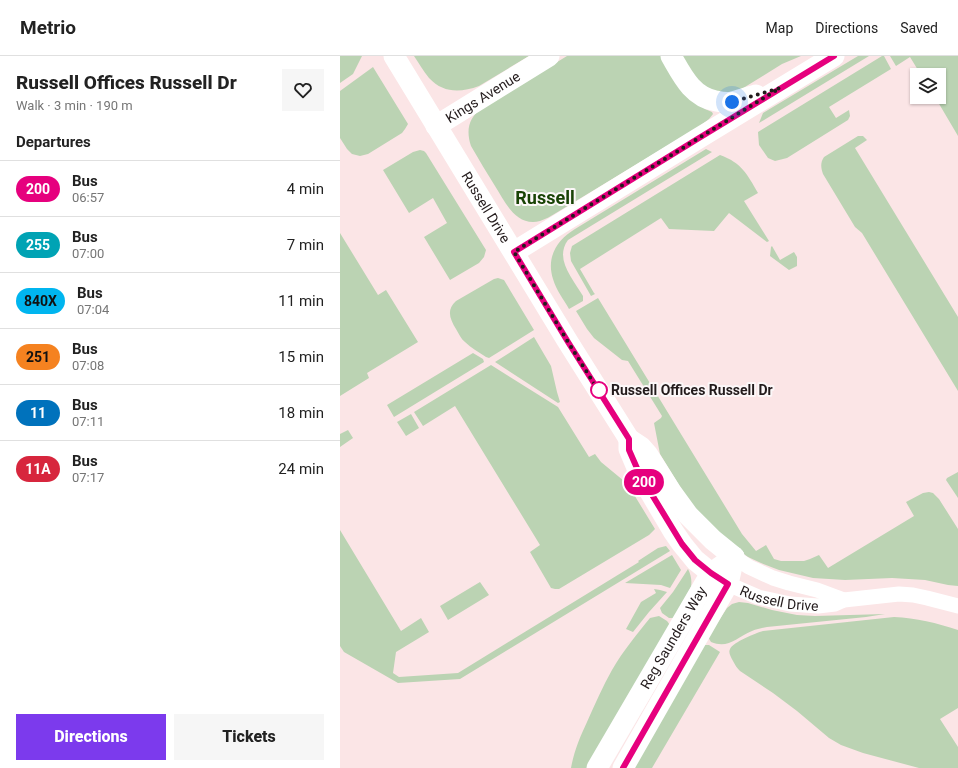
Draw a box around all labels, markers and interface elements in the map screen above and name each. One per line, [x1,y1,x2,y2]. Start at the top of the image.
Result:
text: Metrio [20,16,76,39]
text: Map [766,20,793,36]
text: Directions [815,20,878,36]
text: Saved [900,20,938,36]
street label: Kings Avenue [443,68,523,126]
map controls [910,68,946,104]
button: layers [910,68,946,104]
button: heart [282,69,324,111]
text: Russell Offices Russell Dr [16,71,237,94]
your location [722,92,742,112]
text: Walk · 3 min · 190 m [16,98,133,113]
text: Departures [16,133,91,151]
street label: Russell Drive [458,169,514,246]
text: Bus [72,172,98,190]
text: 4 min [287,180,324,198]
text: 200 [26,181,50,197]
district label: Russell [515,187,575,208]
text: 06:57 [72,190,104,205]
text: Bus [72,228,98,246]
text: 7 min [287,236,324,254]
text: 255 [26,237,50,253]
text: 07:00 [72,246,104,261]
text: Bus [77,284,103,302]
text: 11 min [278,292,324,310]
text: 840X [24,293,57,309]
text: 07:04 [77,302,109,317]
text: Bus [72,340,98,358]
text: 15 min [278,348,324,366]
text: 251 [26,349,50,365]
text: 07:08 [72,358,104,373]
marker: Russell Offices Russell Dr [590,381,608,399]
place label: Russell Offices Russell Dr [611,382,773,398]
text: Bus [72,396,98,414]
text: 18 min [278,404,324,422]
text: 11 [30,405,46,421]
text: 07:11 [72,414,104,429]
text: Bus [72,452,98,470]
text: 24 min [278,460,324,478]
text: 11A [25,461,51,477]
line badge: 200 [621,469,667,495]
text: 07:17 [72,470,104,485]
text: 200 [632,474,656,490]
street label: Russell Drive [738,582,819,614]
street label: Reg Saunders Way [637,583,710,692]
button: Directions [16,714,166,760]
button: Tickets [174,714,324,760]

